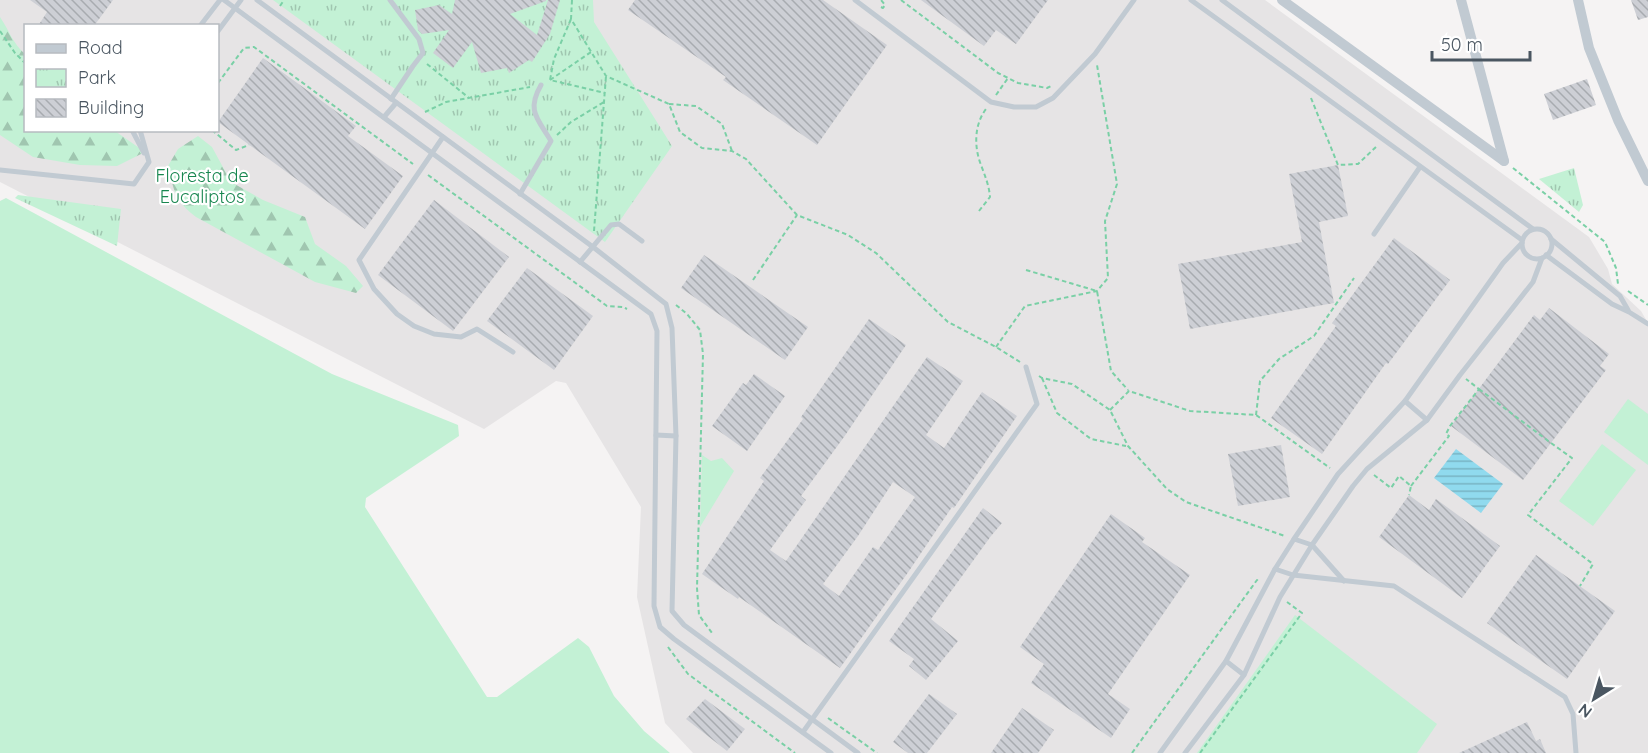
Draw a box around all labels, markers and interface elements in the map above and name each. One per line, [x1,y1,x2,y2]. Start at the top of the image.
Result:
legend [24,24,219,132]
scale bar [1432,24,1530,62]
text: 50 m [1441,33,1483,56]
text: Road [78,36,123,59]
text: Park [78,66,116,89]
text: Building [78,96,144,119]
park label: Floresta de Eucaliptos [155,164,249,208]
north arrow [1564,669,1624,729]
text: N [1574,699,1596,723]

